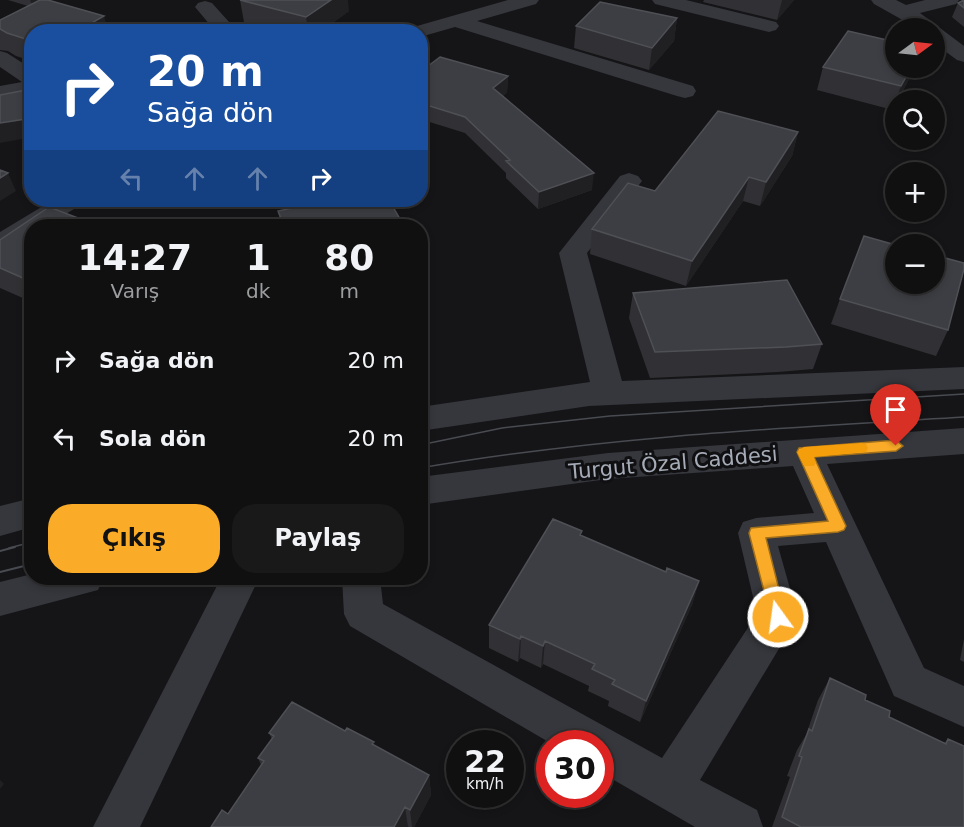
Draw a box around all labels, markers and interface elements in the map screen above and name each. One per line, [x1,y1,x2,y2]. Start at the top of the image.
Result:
north arrow [885,18,945,78]
map controls [885,18,945,294]
text: 20 m [147,47,264,96]
icon: right [48,48,126,126]
button: search [885,90,945,150]
text: Sağa dön [147,97,274,128]
icon: left [115,162,148,195]
icon: ahead [178,162,211,195]
icon: ahead [241,162,274,195]
icon: right [304,162,337,195]
button: + [885,162,945,222]
button: − [885,234,945,294]
text: 14:27 [78,237,192,278]
text: 1 [246,237,271,278]
text: 80 [324,237,374,278]
text: Varış [111,279,159,303]
text: dk [246,279,270,303]
text: m [340,279,359,303]
icon: right [48,344,81,377]
text: Sağa dön [99,348,214,373]
text: 20 m [348,348,404,373]
pin [870,384,921,446]
icon: arrive [879,393,912,426]
icon: left [48,422,81,455]
text: Sola dön [99,426,207,451]
text: 20 m [348,426,404,451]
street label: Turgut Özal Caddesi [566,441,778,484]
button: Çıkış [48,504,220,573]
button: Paylaş [232,504,404,573]
position arrow [746,585,810,649]
speed limit sign: 30 [536,730,614,808]
text: 22 [464,744,506,779]
text: km/h [466,775,504,793]

